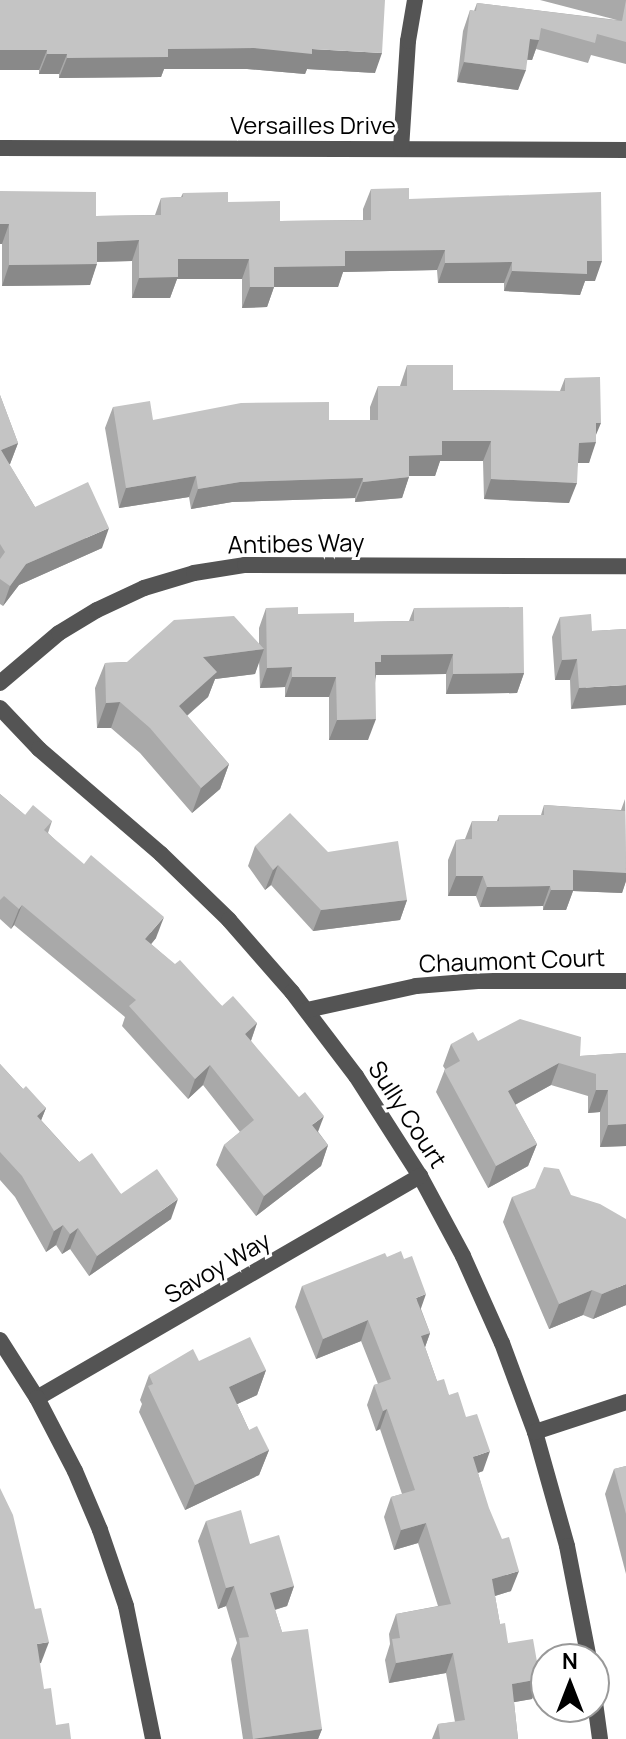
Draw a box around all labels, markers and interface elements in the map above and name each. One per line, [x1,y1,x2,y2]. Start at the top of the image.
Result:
street label: Versailles Drive [230,111,396,139]
street label: Antibes Way [227,527,365,559]
street label: Chaumont Court [419,942,605,978]
street label: Sully Court [363,1055,453,1173]
street label: Savoy Way [159,1225,275,1309]
north arrow [530,1643,610,1723]
text: N [562,1646,578,1676]

